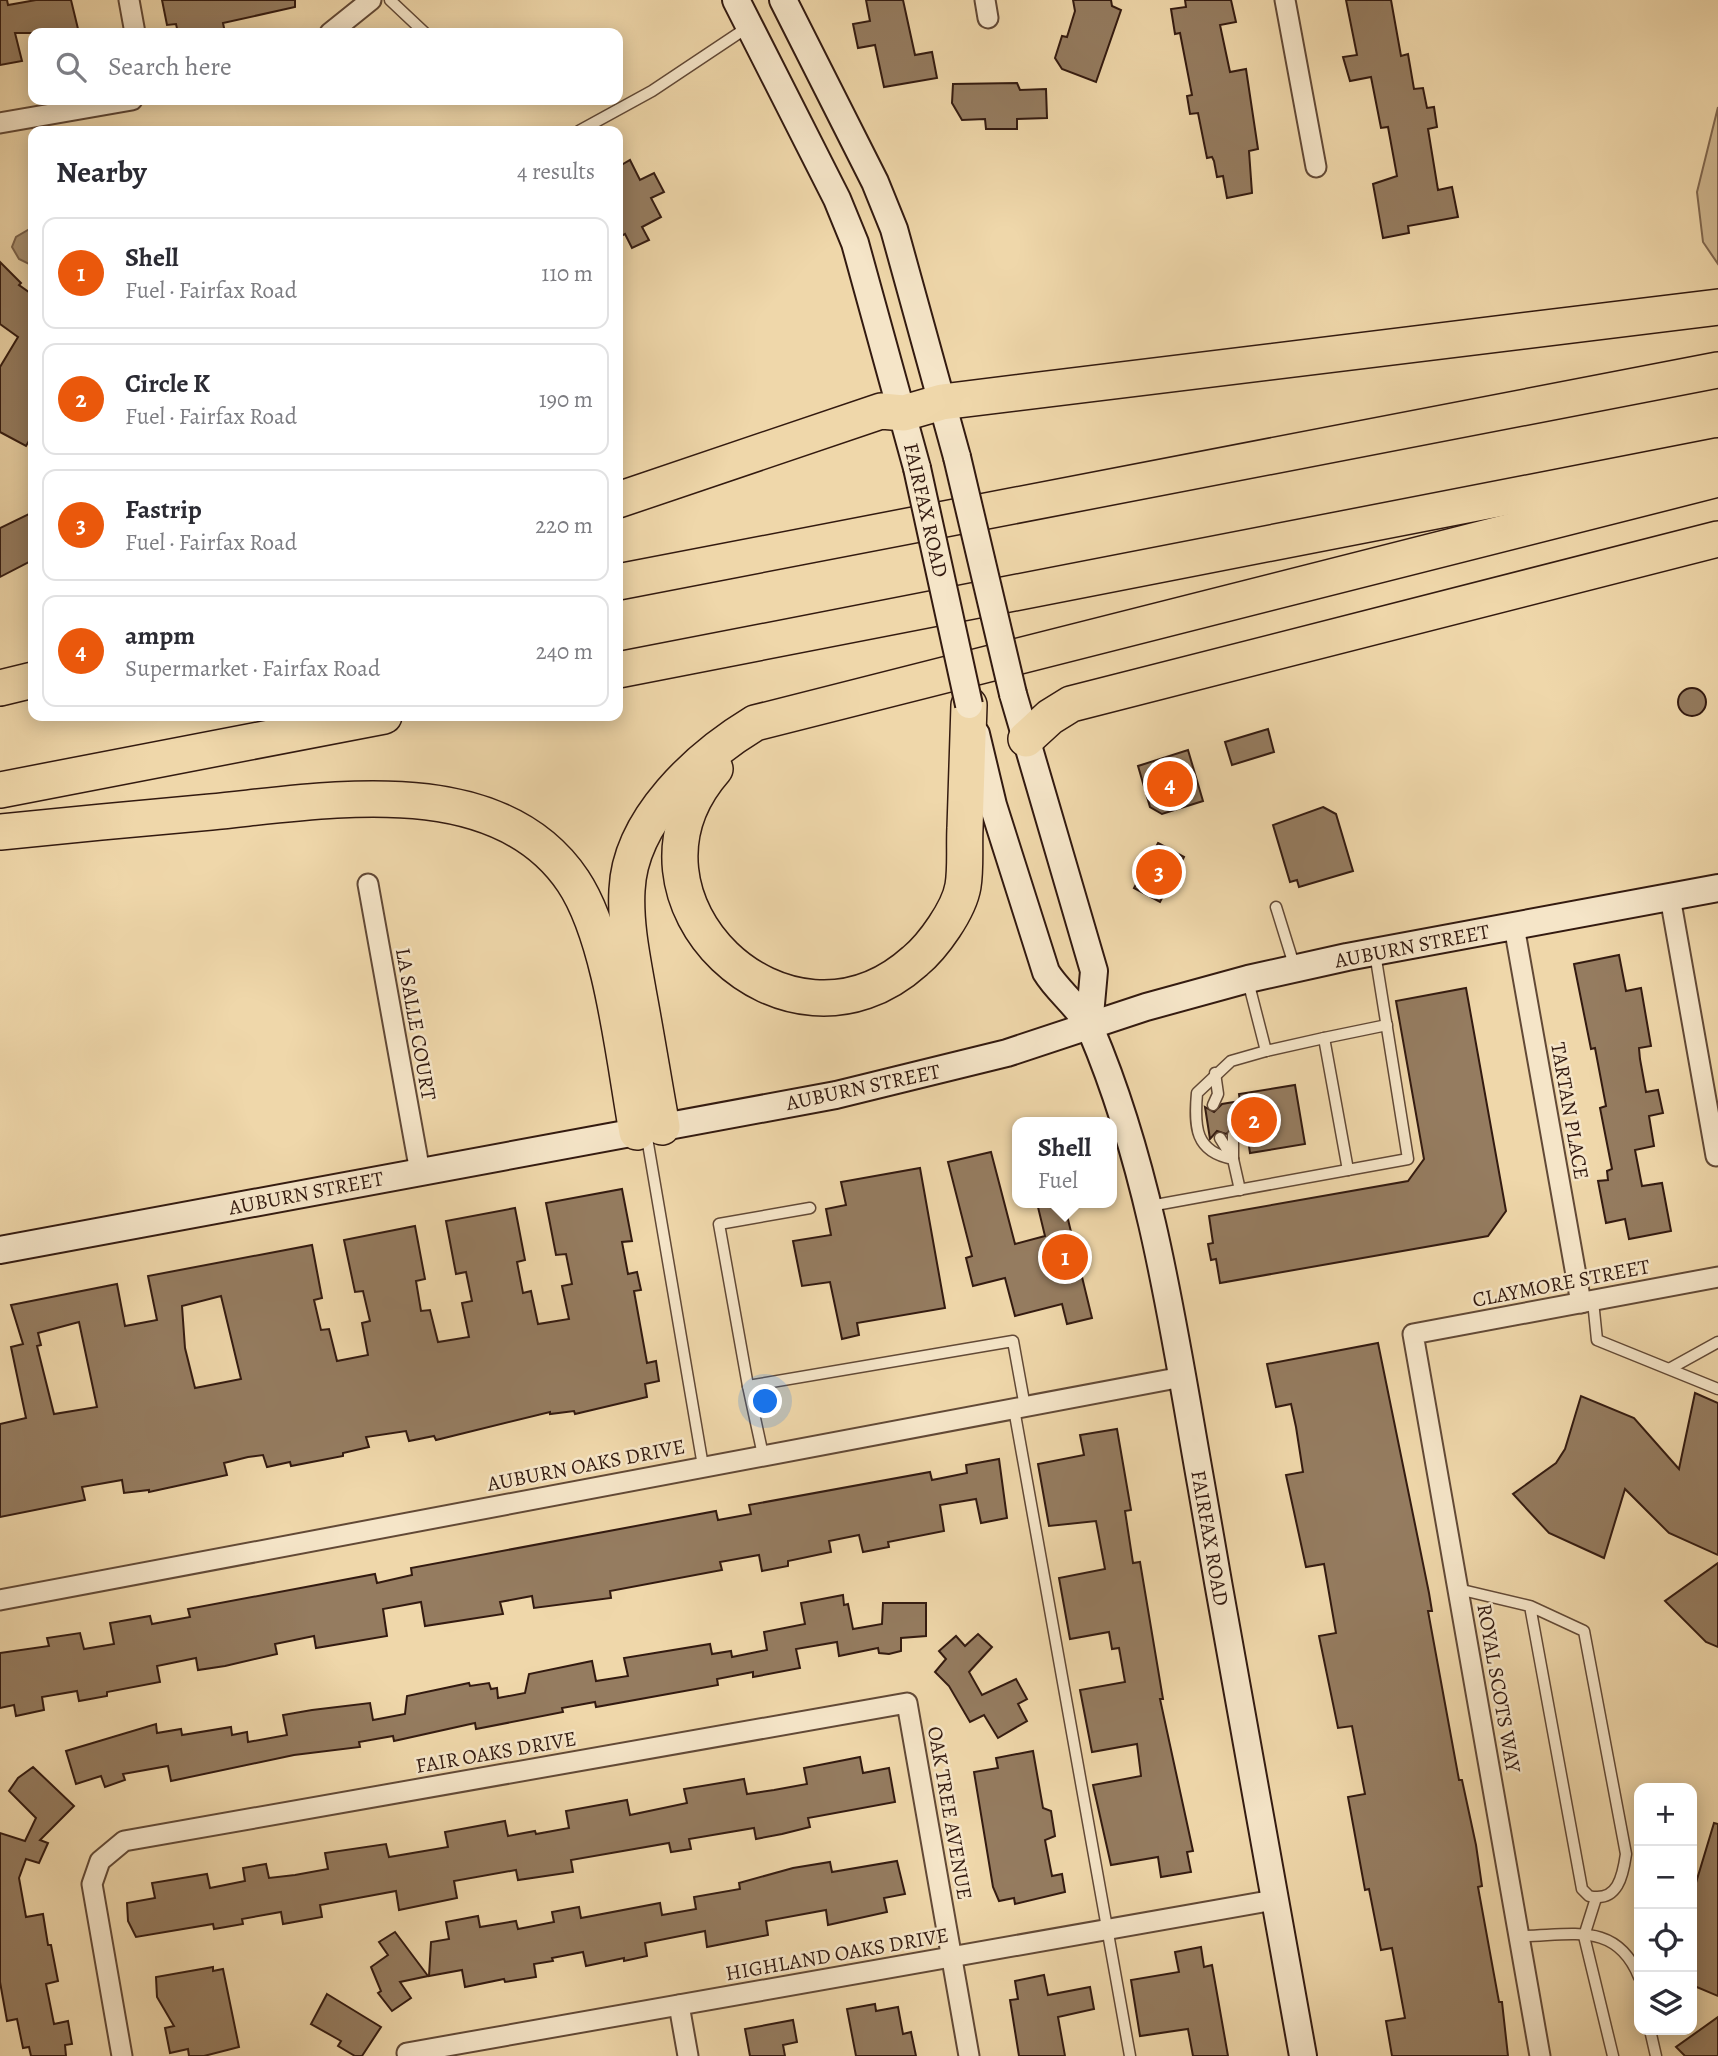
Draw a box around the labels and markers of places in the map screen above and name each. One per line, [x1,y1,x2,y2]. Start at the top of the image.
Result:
pin: 4 [1147,758,1193,810]
pin: 3 [1136,846,1182,898]
pin: 2 [1231,1094,1277,1146]
pin: 1 [1042,1231,1088,1283]

